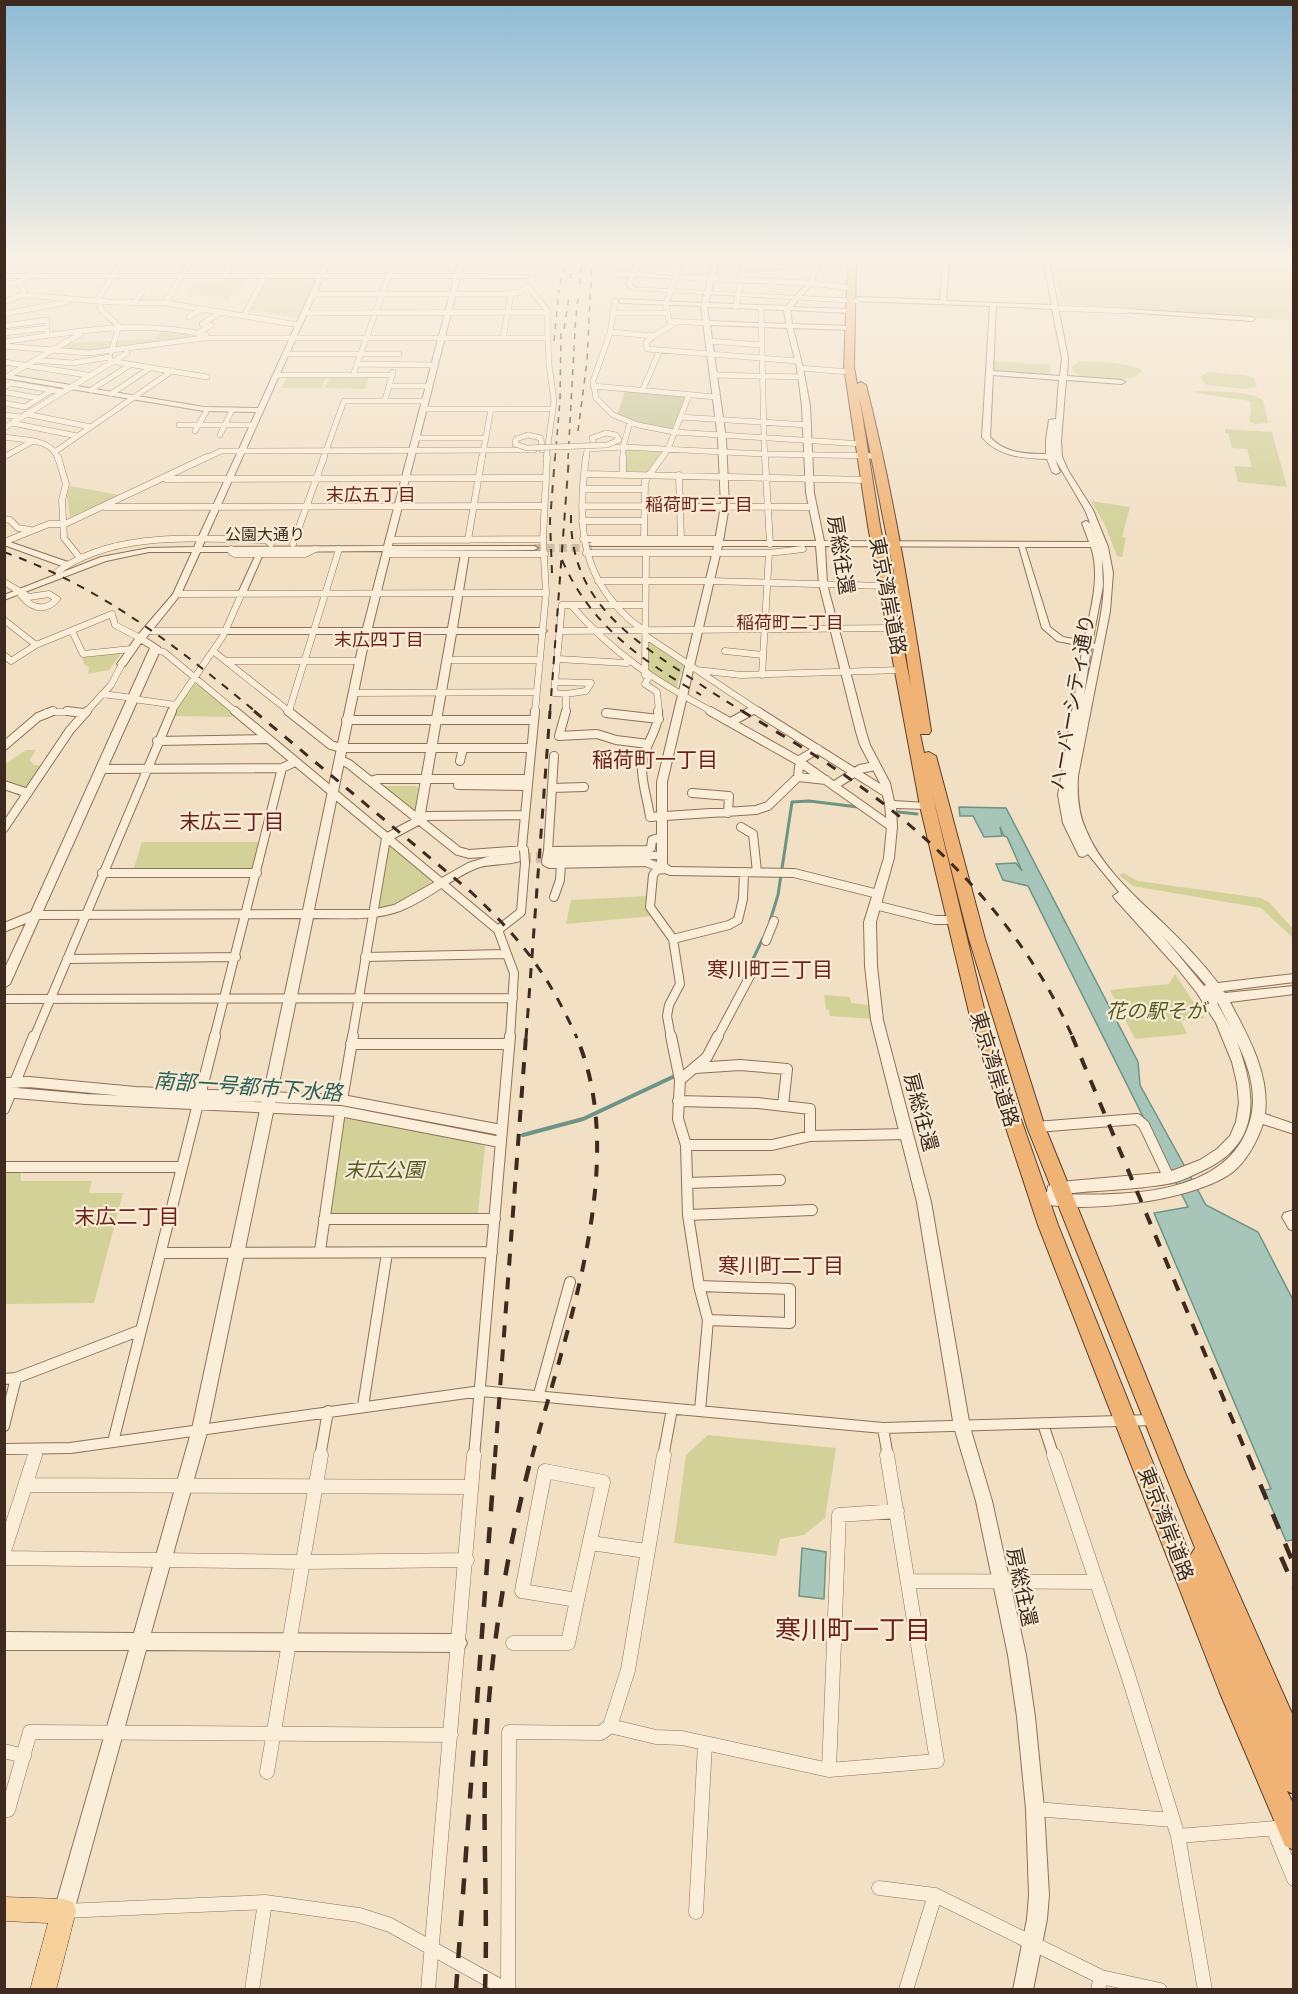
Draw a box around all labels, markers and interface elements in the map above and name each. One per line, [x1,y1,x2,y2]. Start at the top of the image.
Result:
district label: 末広五丁目 [326,483,416,506]
district label: 稲荷町三丁目 [645,493,753,516]
street label: 房総往還 [823,513,860,596]
street label: 公園大通り [225,524,305,544]
street label: 東京湾岸道路 [865,535,912,657]
district label: 稲荷町二丁目 [736,611,844,634]
street label: ハーバーシティ通り [1044,612,1099,792]
district label: 末広四丁目 [334,628,424,651]
district label: 稲荷町一丁目 [592,746,718,773]
district label: 末広三丁目 [180,808,285,835]
district label: 寒川町三丁目 [707,956,833,983]
park label: 花の駅そが [1106,998,1210,1023]
street label: 東京湾岸道路 [966,1008,1025,1130]
water label: 南部一号都市下水路 [153,1066,345,1107]
street label: 房総往還 [899,1070,944,1154]
park label: 末広公園 [344,1157,427,1182]
district label: 末広二丁目 [75,1203,180,1230]
district label: 寒川町二丁目 [718,1252,844,1279]
street label: 東京湾岸道路 [1133,1463,1200,1584]
street label: 房総往還 [1002,1545,1043,1629]
district label: 寒川町一丁目 [775,1613,931,1646]

